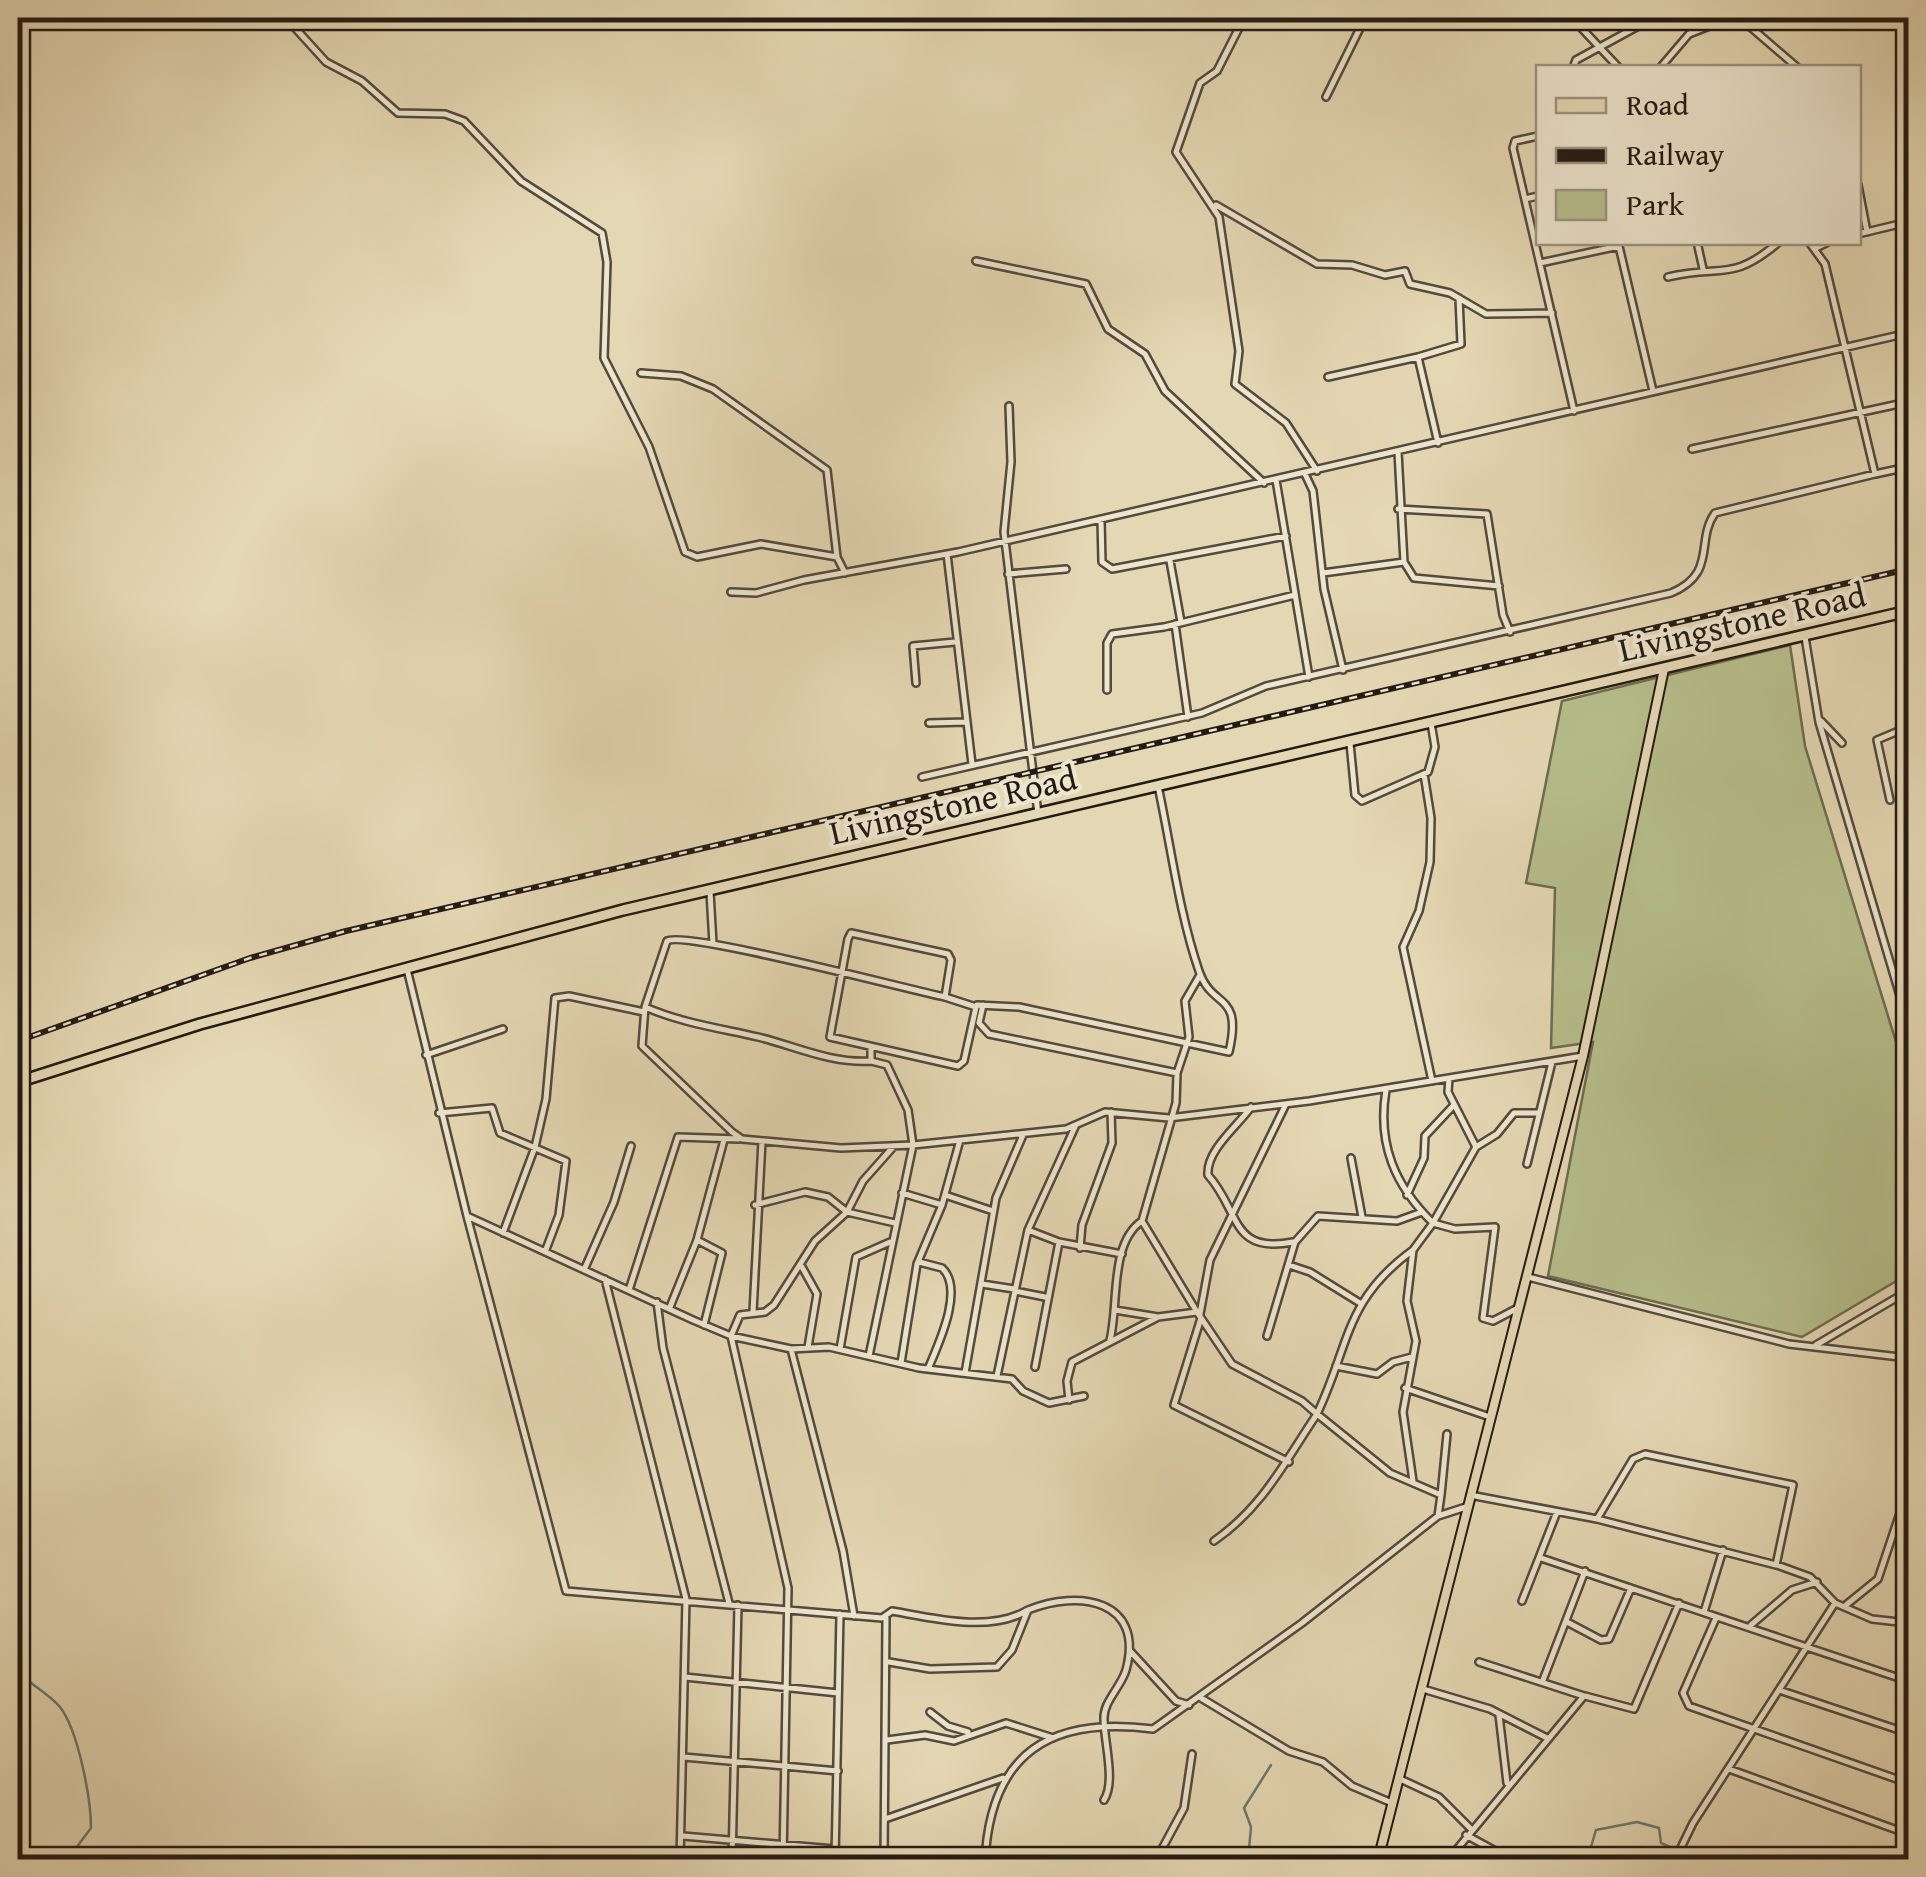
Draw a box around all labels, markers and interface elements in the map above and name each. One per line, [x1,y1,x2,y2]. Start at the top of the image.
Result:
legend [1536,65,1861,245]
text: Road [1626,82,1689,126]
text: Railway [1626,132,1724,176]
text: Park [1626,182,1685,226]
street label: Livingstone Road [1613,568,1871,675]
street label: Livingstone Road [824,751,1082,858]

